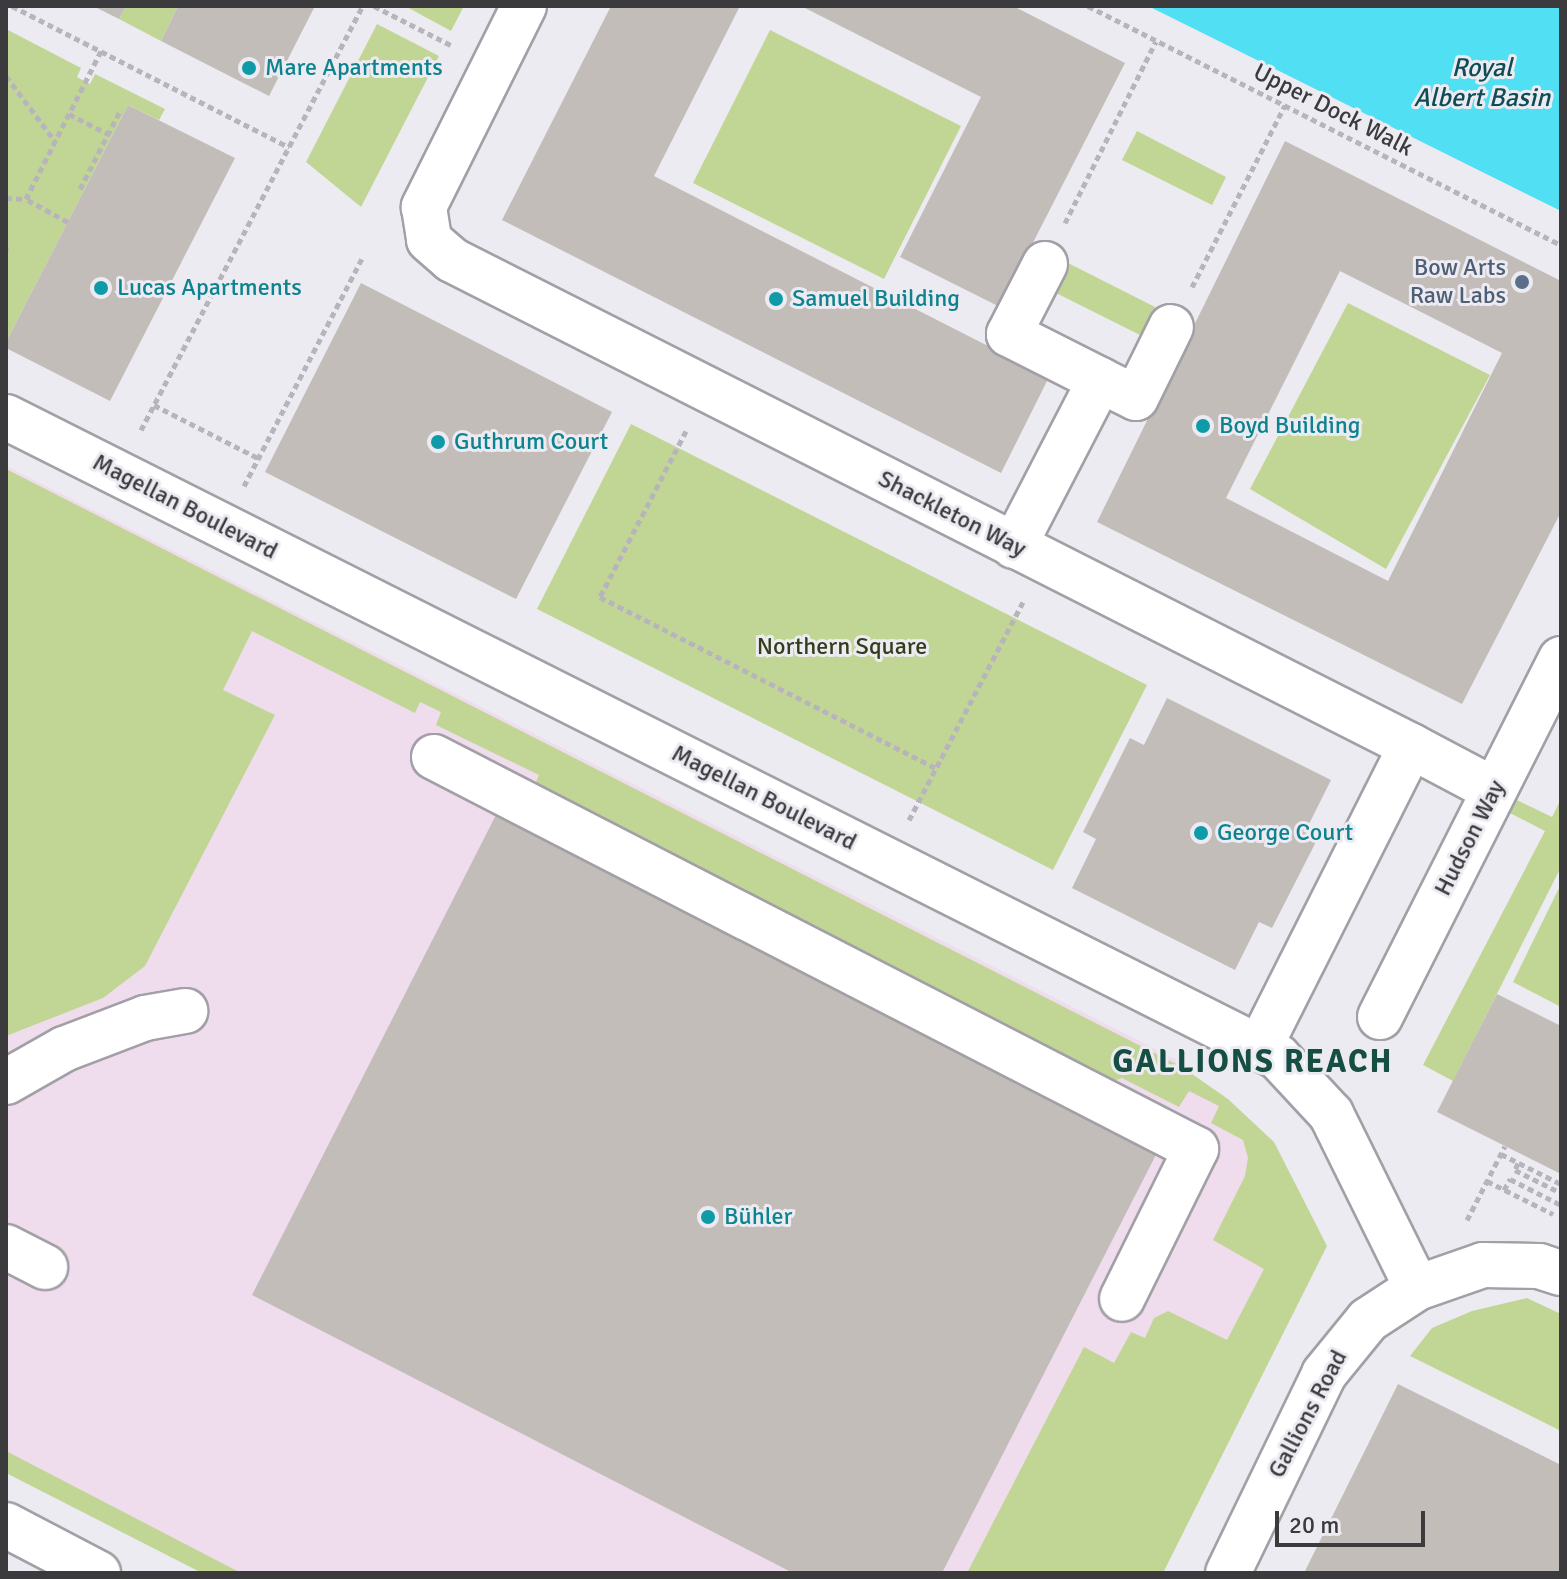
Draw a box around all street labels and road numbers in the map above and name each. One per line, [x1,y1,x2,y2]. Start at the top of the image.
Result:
street label: Upper Dock Walk [1248,57,1418,163]
street label: Magellan Boulevard [88,448,282,566]
street label: Shackleton Way [873,464,1031,564]
street label: Magellan Boulevard [667,739,861,857]
street label: Hudson Way [1429,775,1511,901]
street label: Gallions Road [1262,1345,1354,1483]

